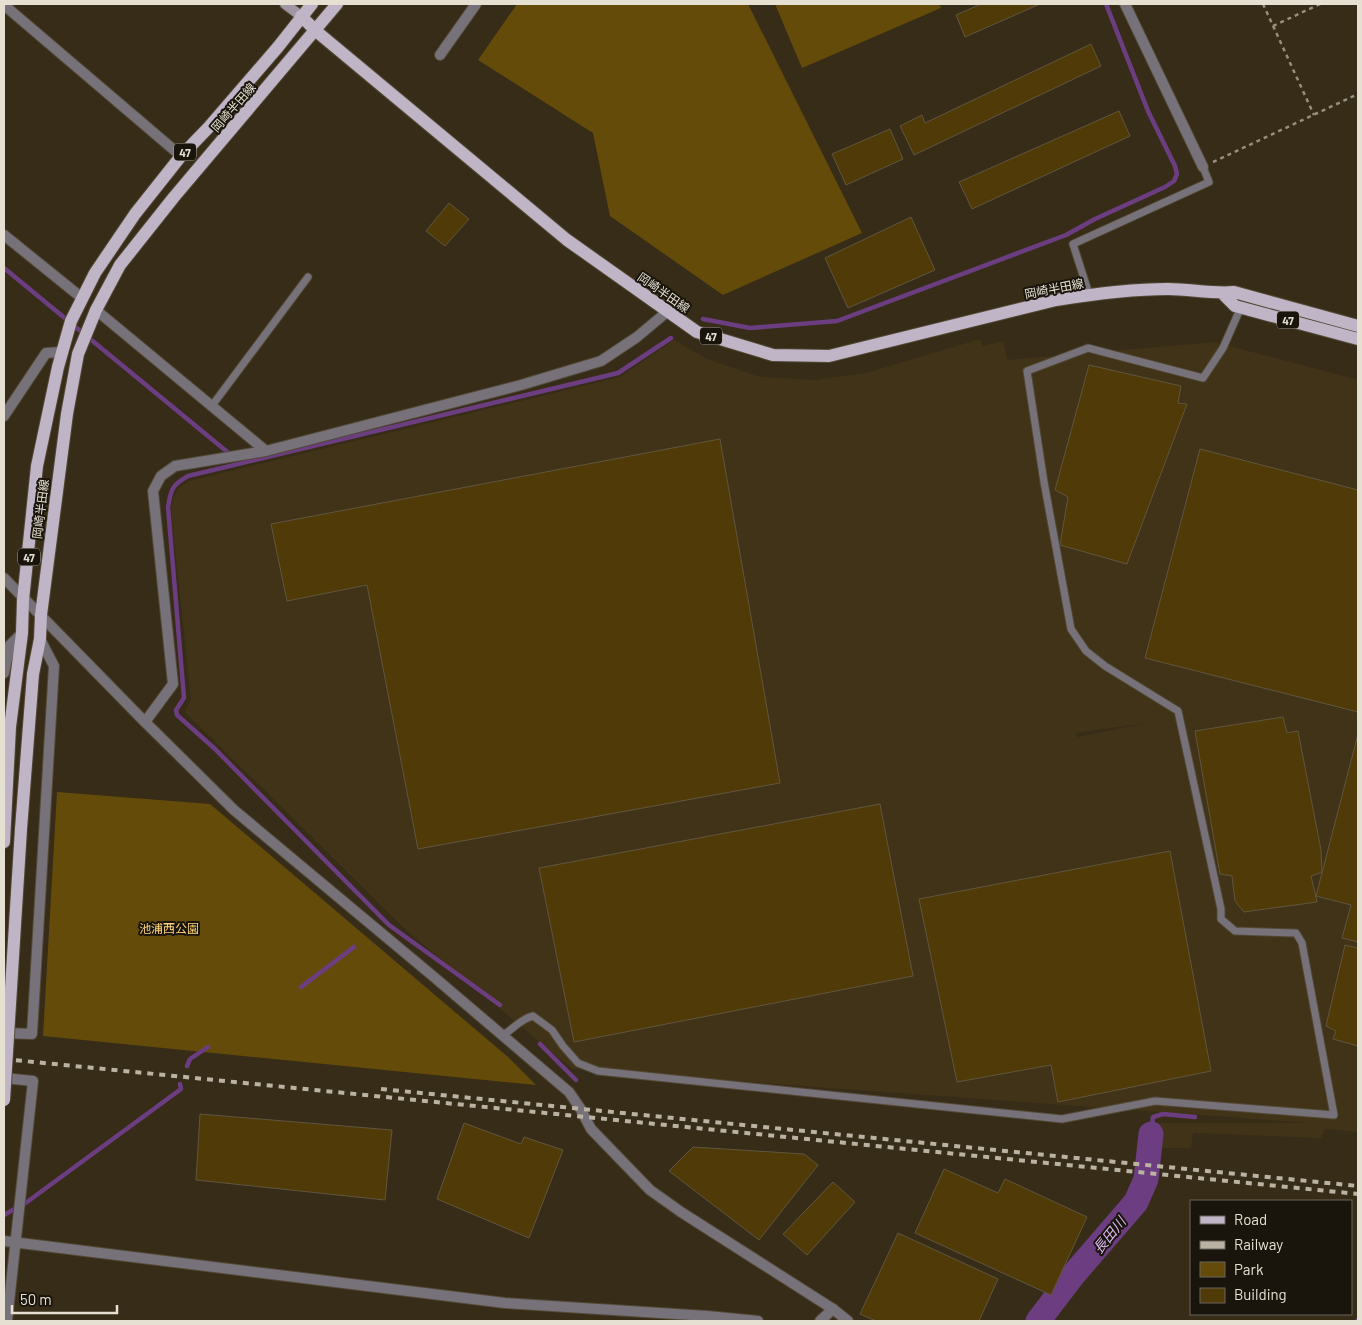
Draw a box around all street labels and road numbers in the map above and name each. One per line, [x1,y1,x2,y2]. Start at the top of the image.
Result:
street label: 岡崎半田線 [208,80,258,134]
road number: 47 [174,144,196,160]
street label: 岡崎半田線 [635,269,693,315]
street label: 岡崎半田線 [1023,275,1085,301]
road number: 47 [1277,312,1299,328]
road number: 47 [700,328,722,344]
street label: 岡崎半田線 [29,478,51,540]
road number: 47 [18,548,40,566]

